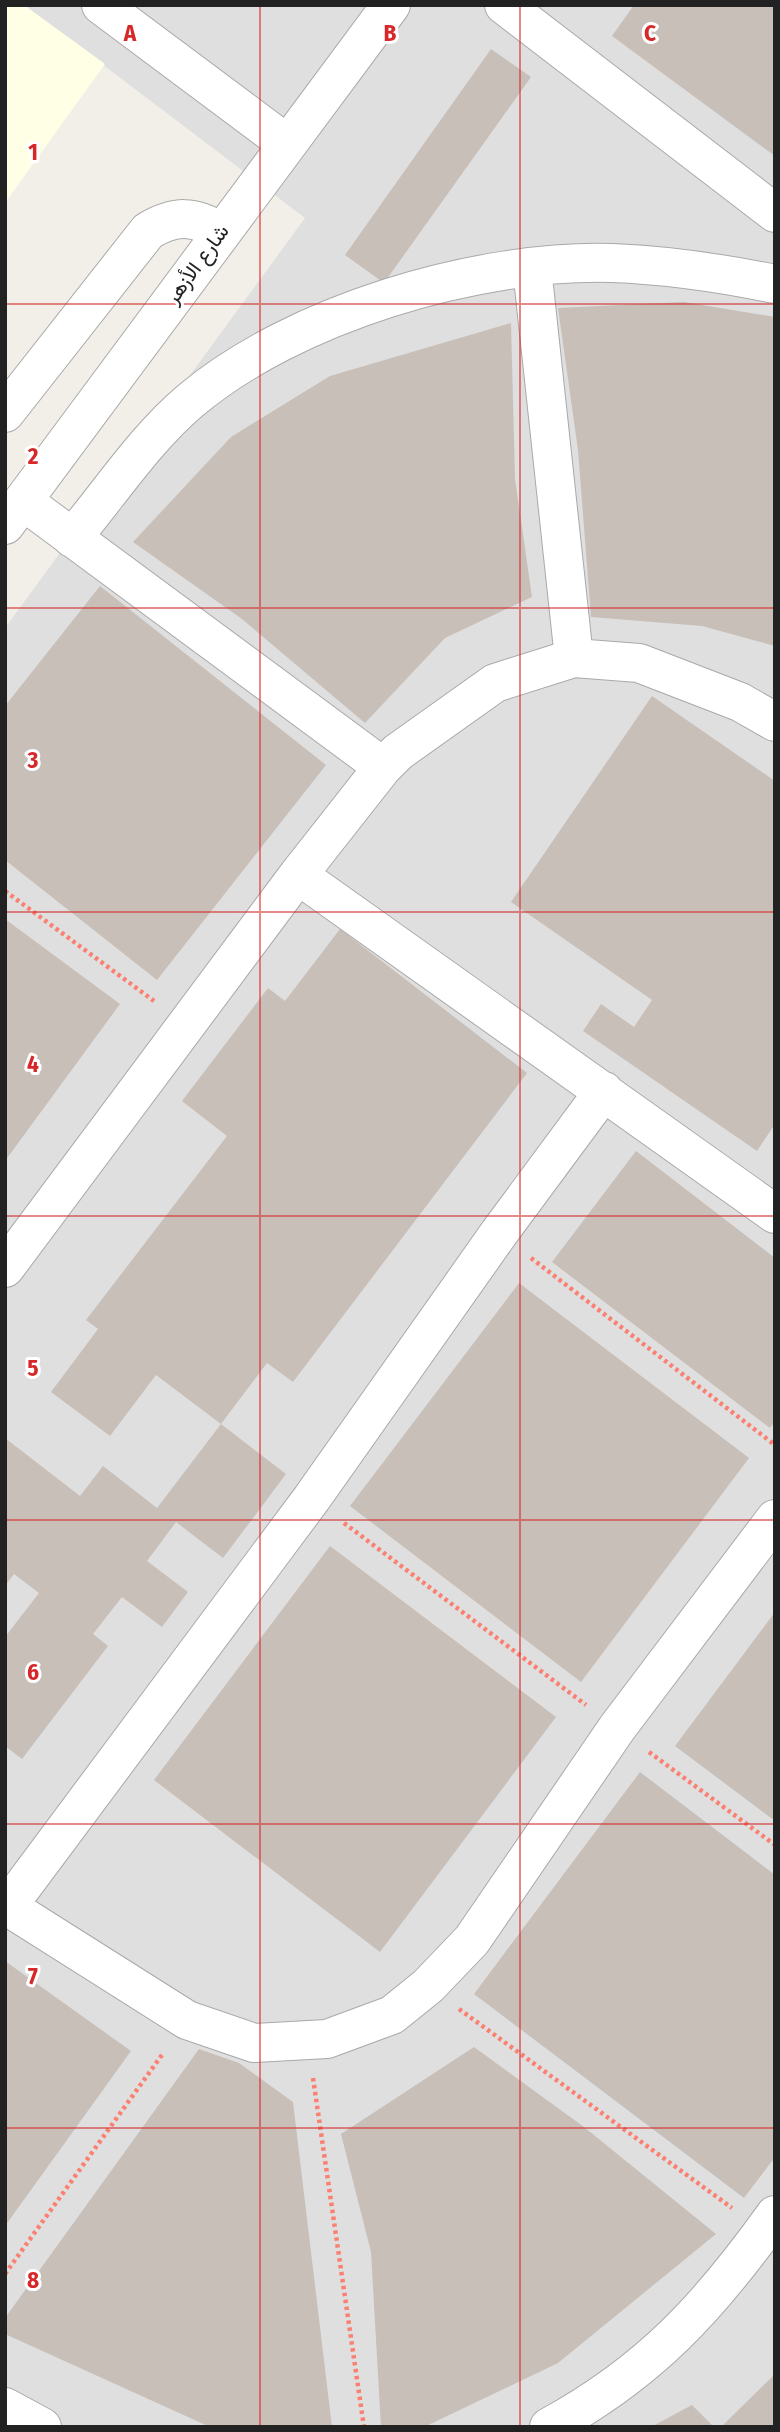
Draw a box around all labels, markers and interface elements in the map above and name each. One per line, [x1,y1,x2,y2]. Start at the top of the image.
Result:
text: A [123,19,137,47]
text: B [384,19,397,47]
text: C [644,19,656,47]
text: 1 [28,138,38,166]
street label: شارع الأزهر [159,219,235,310]
text: 2 [27,442,39,470]
text: 3 [27,746,39,774]
text: 4 [27,1050,39,1078]
text: 5 [27,1354,39,1382]
text: 6 [27,1658,39,1686]
text: 7 [28,1962,38,1990]
text: 8 [27,2266,39,2294]

